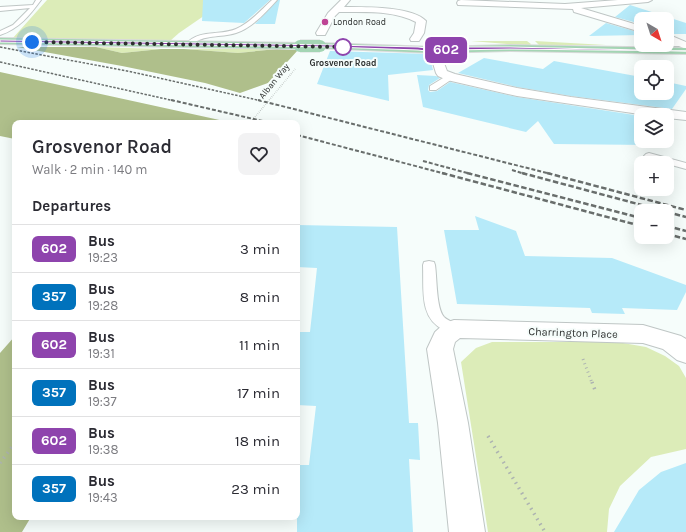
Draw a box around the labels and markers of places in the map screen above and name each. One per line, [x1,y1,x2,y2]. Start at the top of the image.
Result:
marker: London Road [320,17,330,27]
place label: London Road [333,17,386,27]
marker: Grosvenor Road [334,38,352,56]
place label: Grosvenor Road [309,58,377,68]

